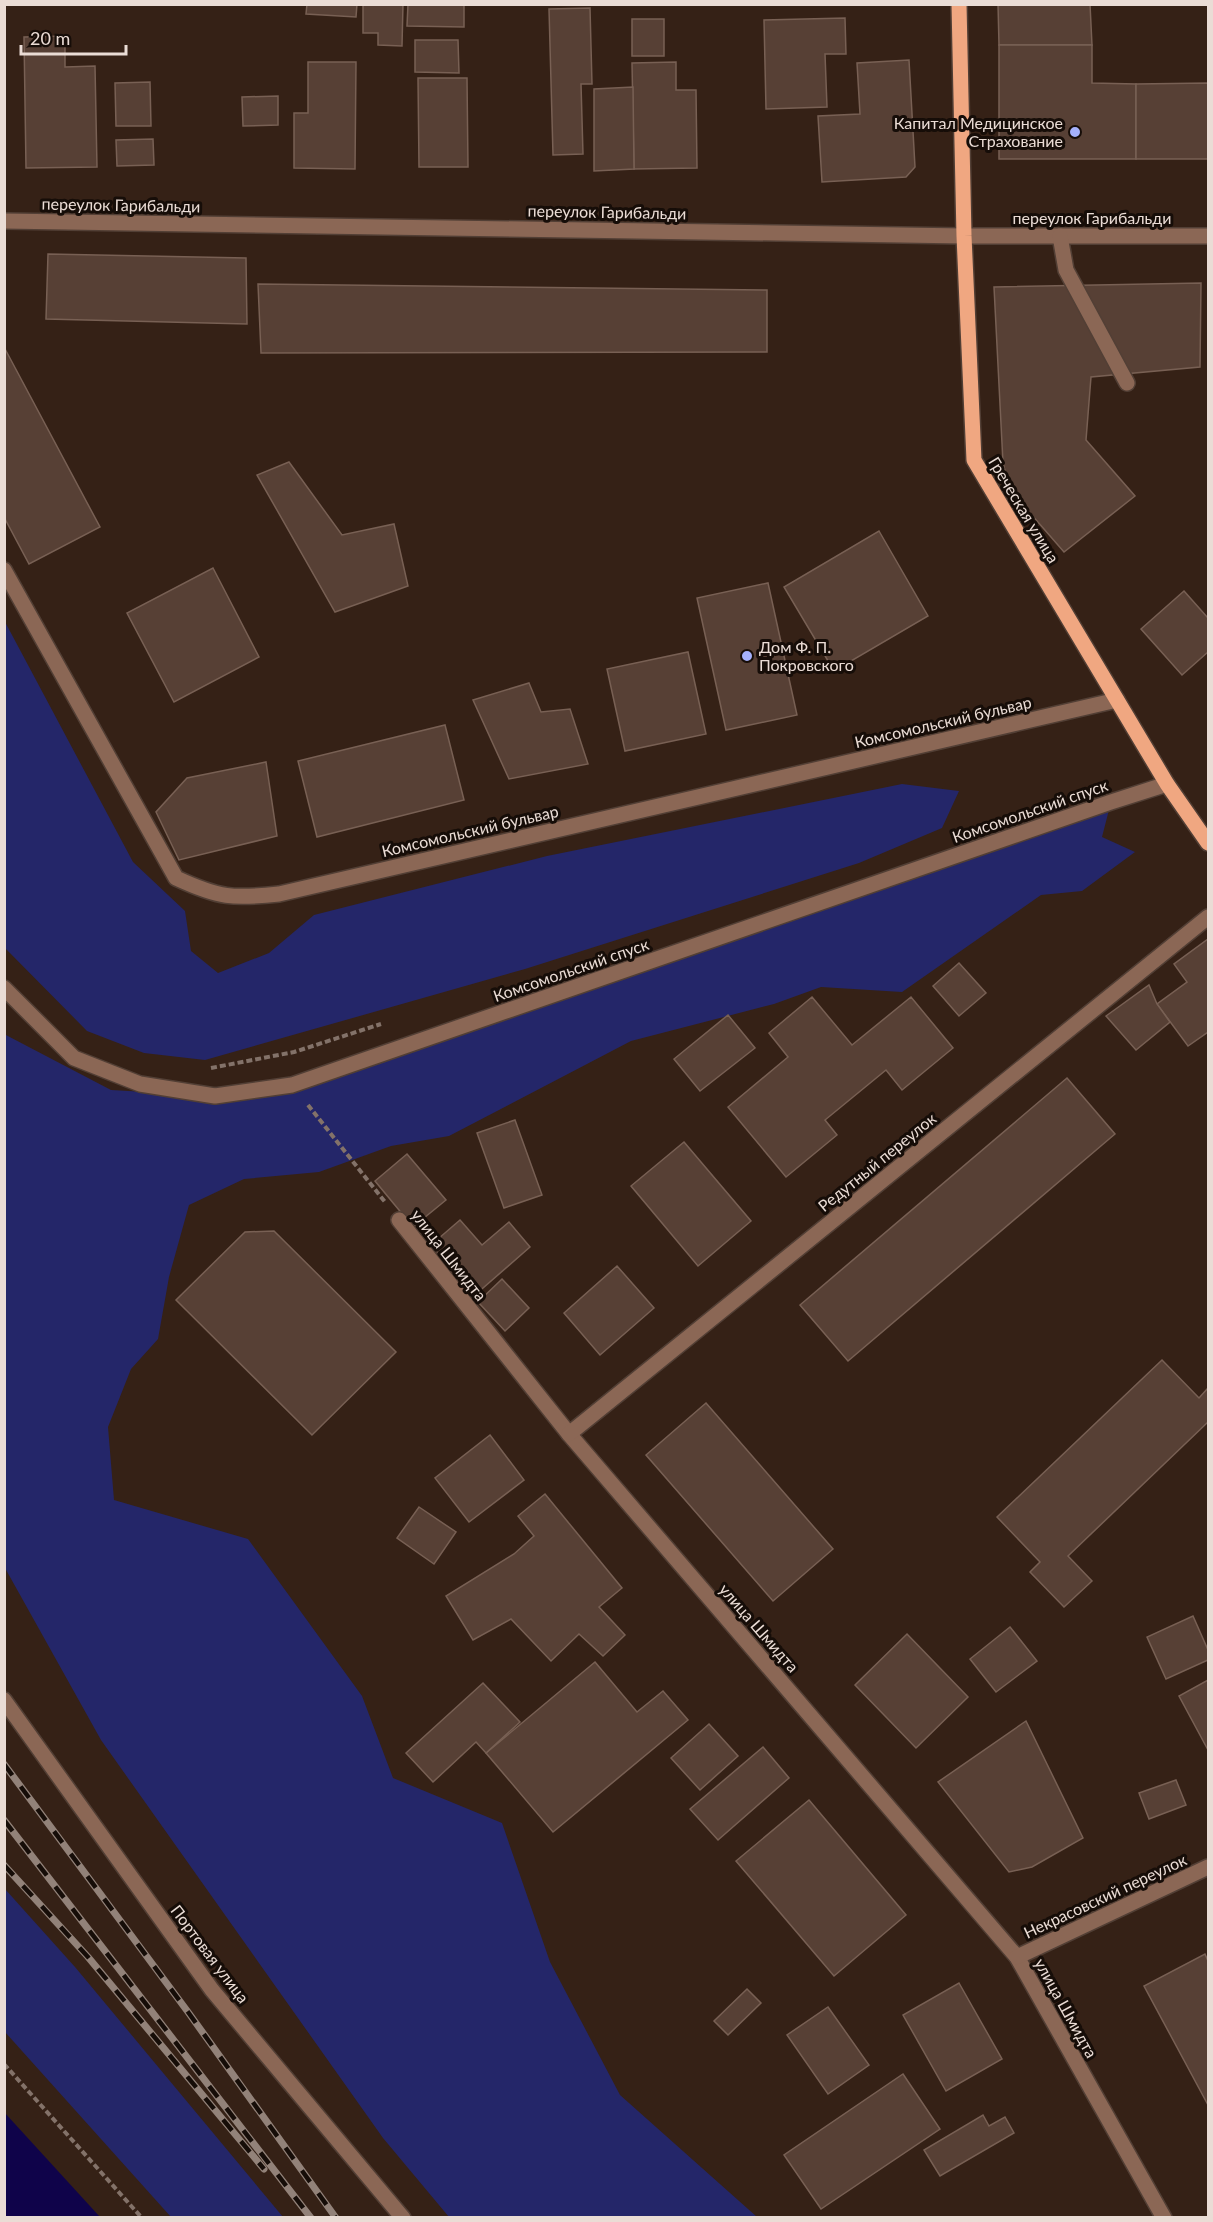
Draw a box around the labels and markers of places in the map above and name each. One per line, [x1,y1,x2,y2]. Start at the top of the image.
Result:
place label: Капитал Медицинское Страхование [894,113,1063,150]
marker: Капитал Медицинское Страхование [1068,125,1082,139]
place label: Дом Ф. П. Покровского [759,637,854,674]
marker: Дом Ф. П. Покровского [740,649,754,663]

